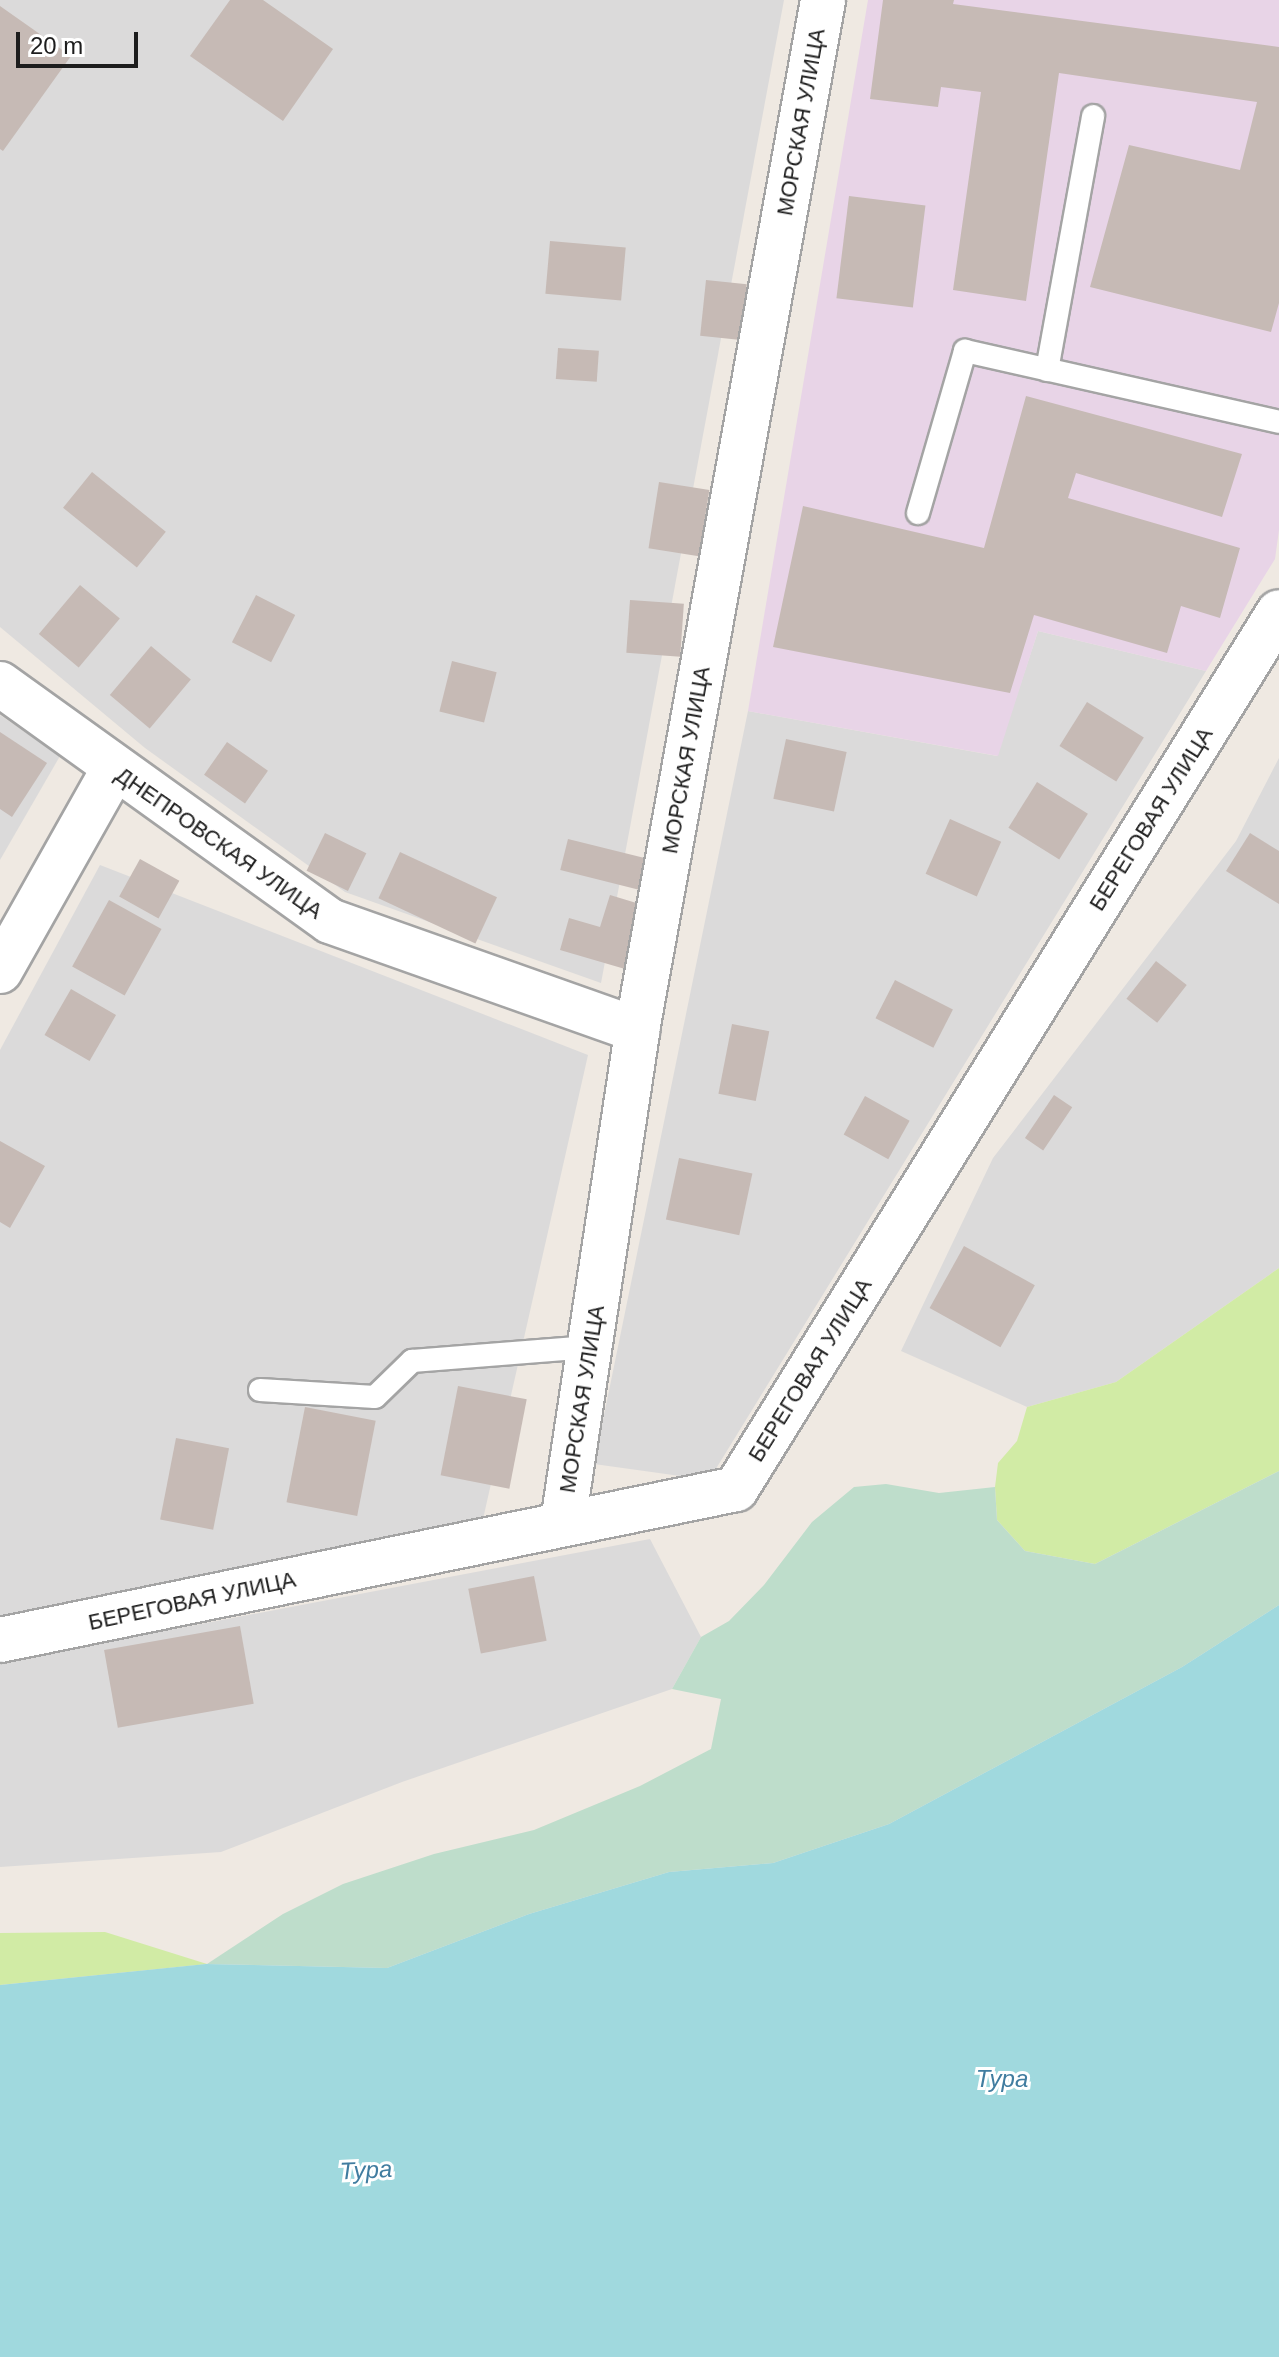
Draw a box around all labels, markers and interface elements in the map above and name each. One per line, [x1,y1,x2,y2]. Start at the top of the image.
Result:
scale bar [20,16,142,66]
street label: МОРСКАЯ УЛИЦА [772,26,830,218]
text: 20 m [30,32,83,59]
street label: МОРСКАЯ УЛИЦА [657,664,715,856]
street label: БЕРЕГОВАЯ УЛИЦА [1084,722,1218,916]
street label: ДНЕПРОВСКАЯ УЛИЦА [111,762,327,924]
street label: БЕРЕГОВАЯ УЛИЦА [743,1273,877,1467]
street label: МОРСКАЯ УЛИЦА [554,1303,610,1495]
street label: БЕРЕГОВАЯ УЛИЦА [86,1566,298,1636]
water label: Тура [976,2065,1028,2093]
water label: Тура [339,2154,393,2186]

